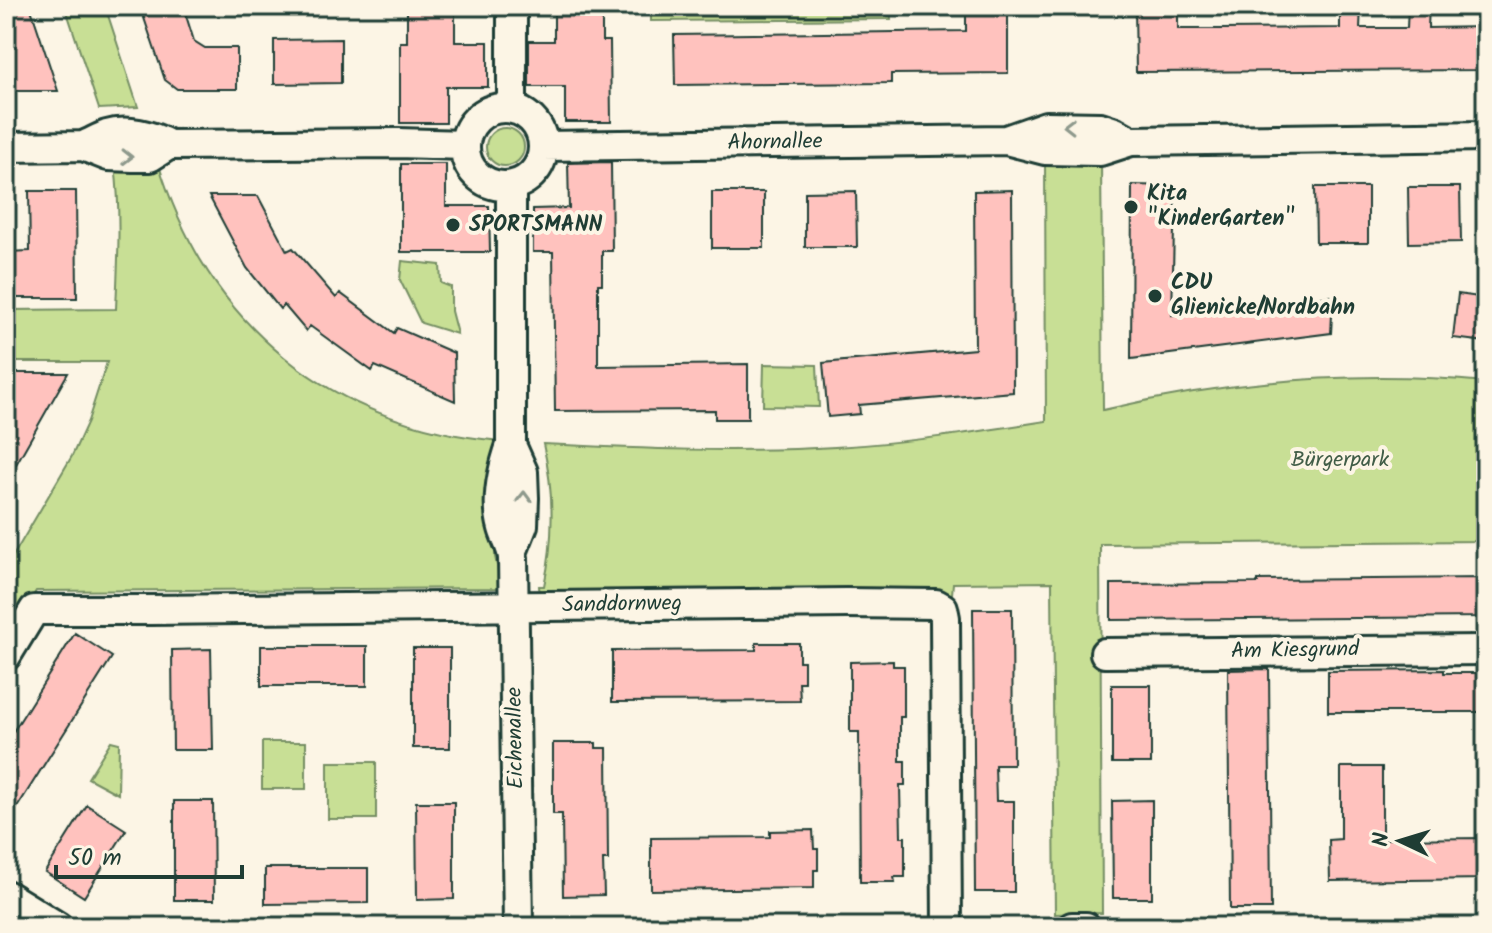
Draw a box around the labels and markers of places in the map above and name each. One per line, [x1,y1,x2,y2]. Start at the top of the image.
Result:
place label: Kita "KinderGarten" [1147,177,1295,237]
marker: Kita "KinderGarten" [1122,198,1140,216]
place label: SPORTSMANN [469,208,603,243]
marker: SPORTSMANN [444,216,462,234]
place label: CDU Glienicke/Nordbahn [1171,266,1355,326]
marker: CDU Glienicke/Nordbahn [1146,287,1164,305]

